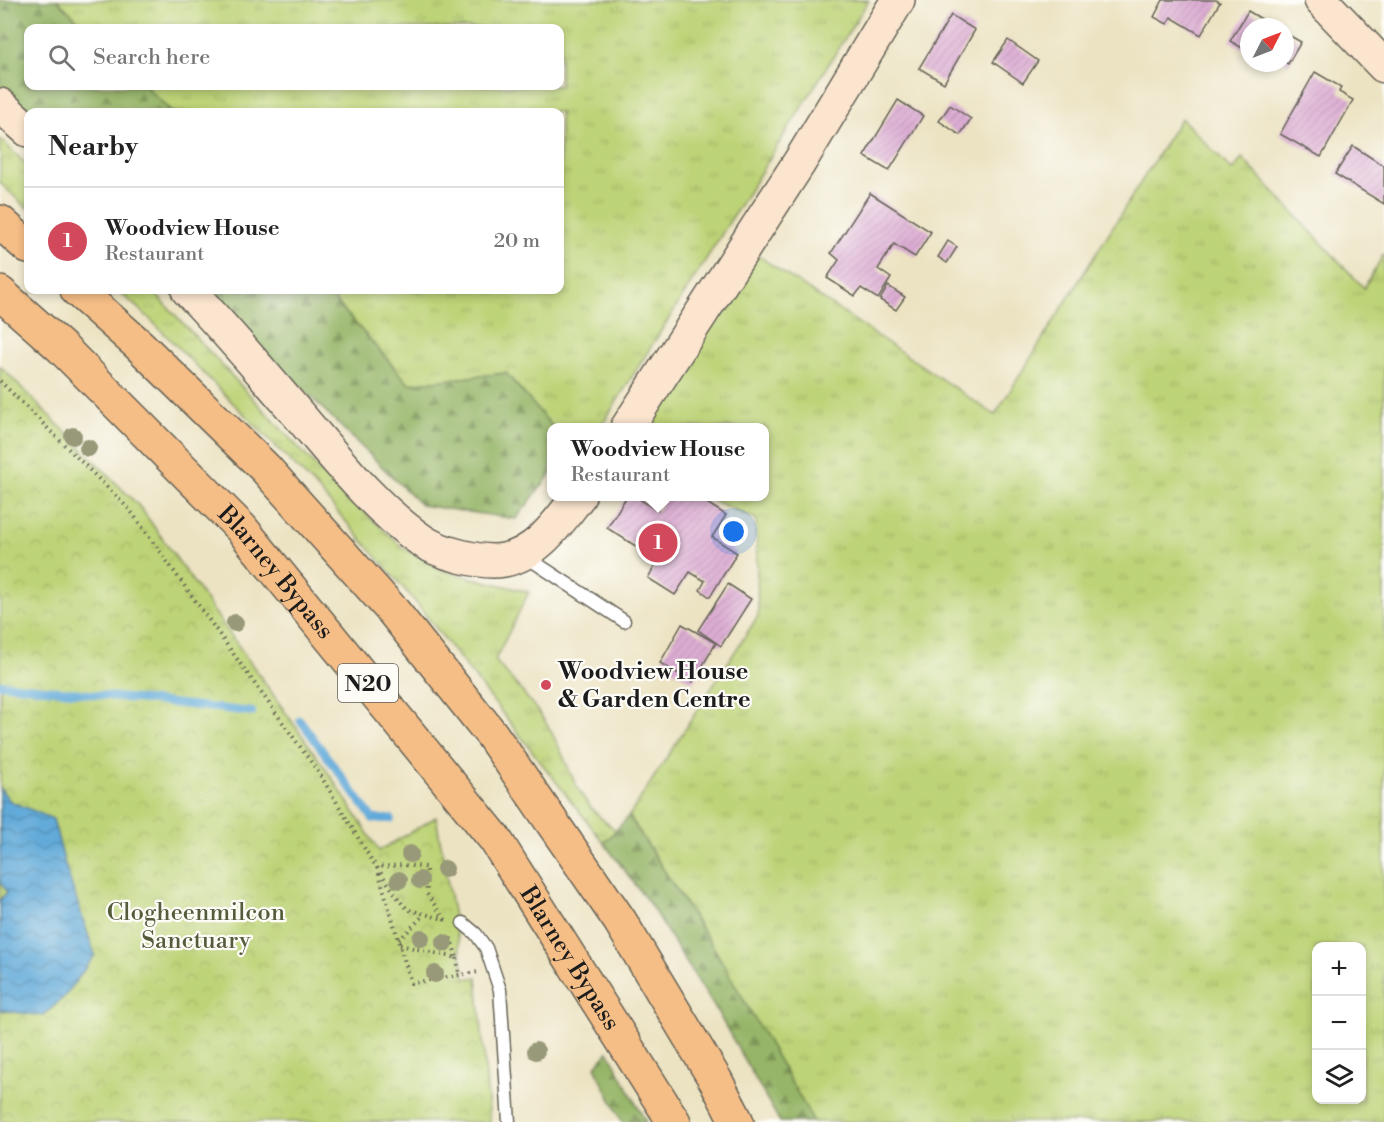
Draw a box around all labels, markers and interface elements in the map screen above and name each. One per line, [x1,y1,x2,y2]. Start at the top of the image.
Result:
north arrow [1240,18,1294,72]
search box [24,24,564,90]
icon: search [45,41,78,74]
text: Search here [93,44,210,71]
text: Nearby [48,131,138,163]
text: Woodview House [105,215,280,242]
text: 1 [63,229,72,254]
text: 20 m [494,229,540,254]
text: Restaurant [105,242,204,267]
popup [547,423,769,501]
text: Woodview House [571,436,745,463]
text: Restaurant [571,463,670,488]
street label: Blarney Bypass [210,499,340,646]
your location [719,517,748,546]
pin: 1 [638,520,678,566]
place label: Woodview House & Garden Centre [557,657,751,715]
road number: N20 [338,664,398,702]
marker: Woodview House & Garden Centre [539,678,553,692]
street label: Blarney Bypass [512,880,626,1036]
park label: Clogheenmilcon Sanctuary [107,898,285,956]
map controls [1312,942,1366,1104]
button: + [1312,942,1366,996]
button: − [1312,996,1366,1050]
button: layers [1312,1050,1366,1104]

